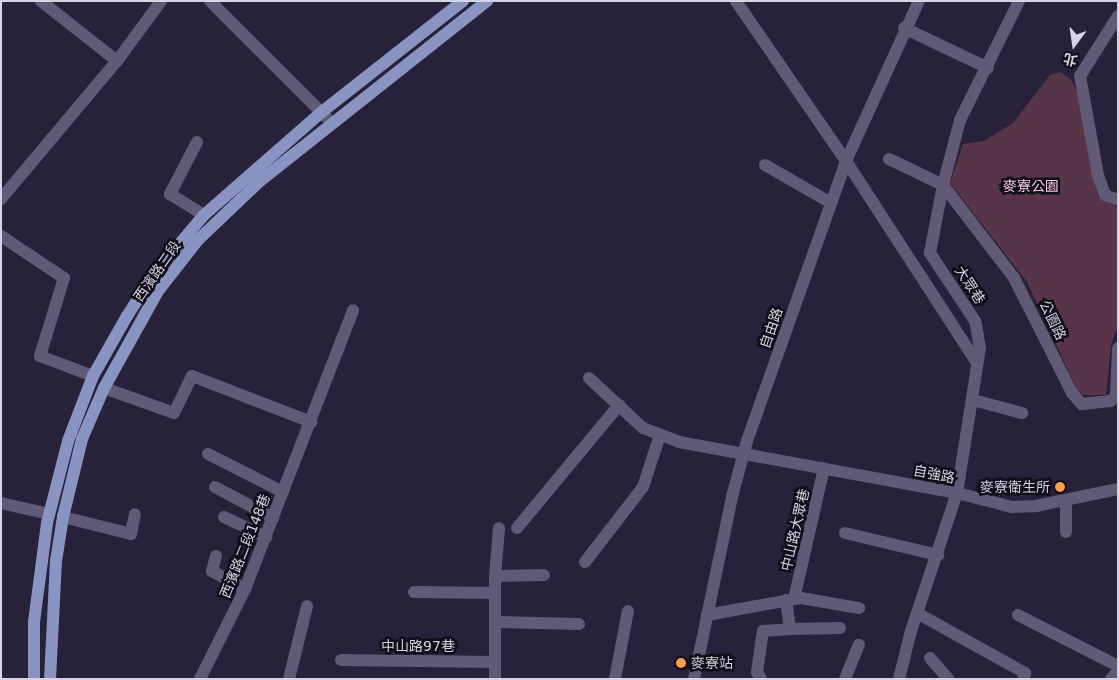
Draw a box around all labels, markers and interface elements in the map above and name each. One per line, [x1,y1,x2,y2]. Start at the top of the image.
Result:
north arrow [1049,20,1099,70]
text: 北 [1062,50,1079,69]
park label: 麥寮公園 [1003,178,1059,194]
street label: 西濱路二段 [130,238,184,304]
street label: 大眾巷 [952,263,988,307]
street label: 公園路 [1036,297,1070,343]
street label: 自由路 [756,305,786,351]
street label: 自強路 [912,462,956,486]
place label: 麥寮衛生所 [980,479,1050,495]
marker: 麥寮衛生所 [1054,481,1066,493]
street label: 中山路大眾巷 [777,487,813,573]
street label: 西濱路二段148巷 [216,492,274,600]
street label: 中山路97巷 [381,638,455,654]
place label: 麥寮站 [691,655,733,671]
marker: 麥寮站 [675,657,687,669]

